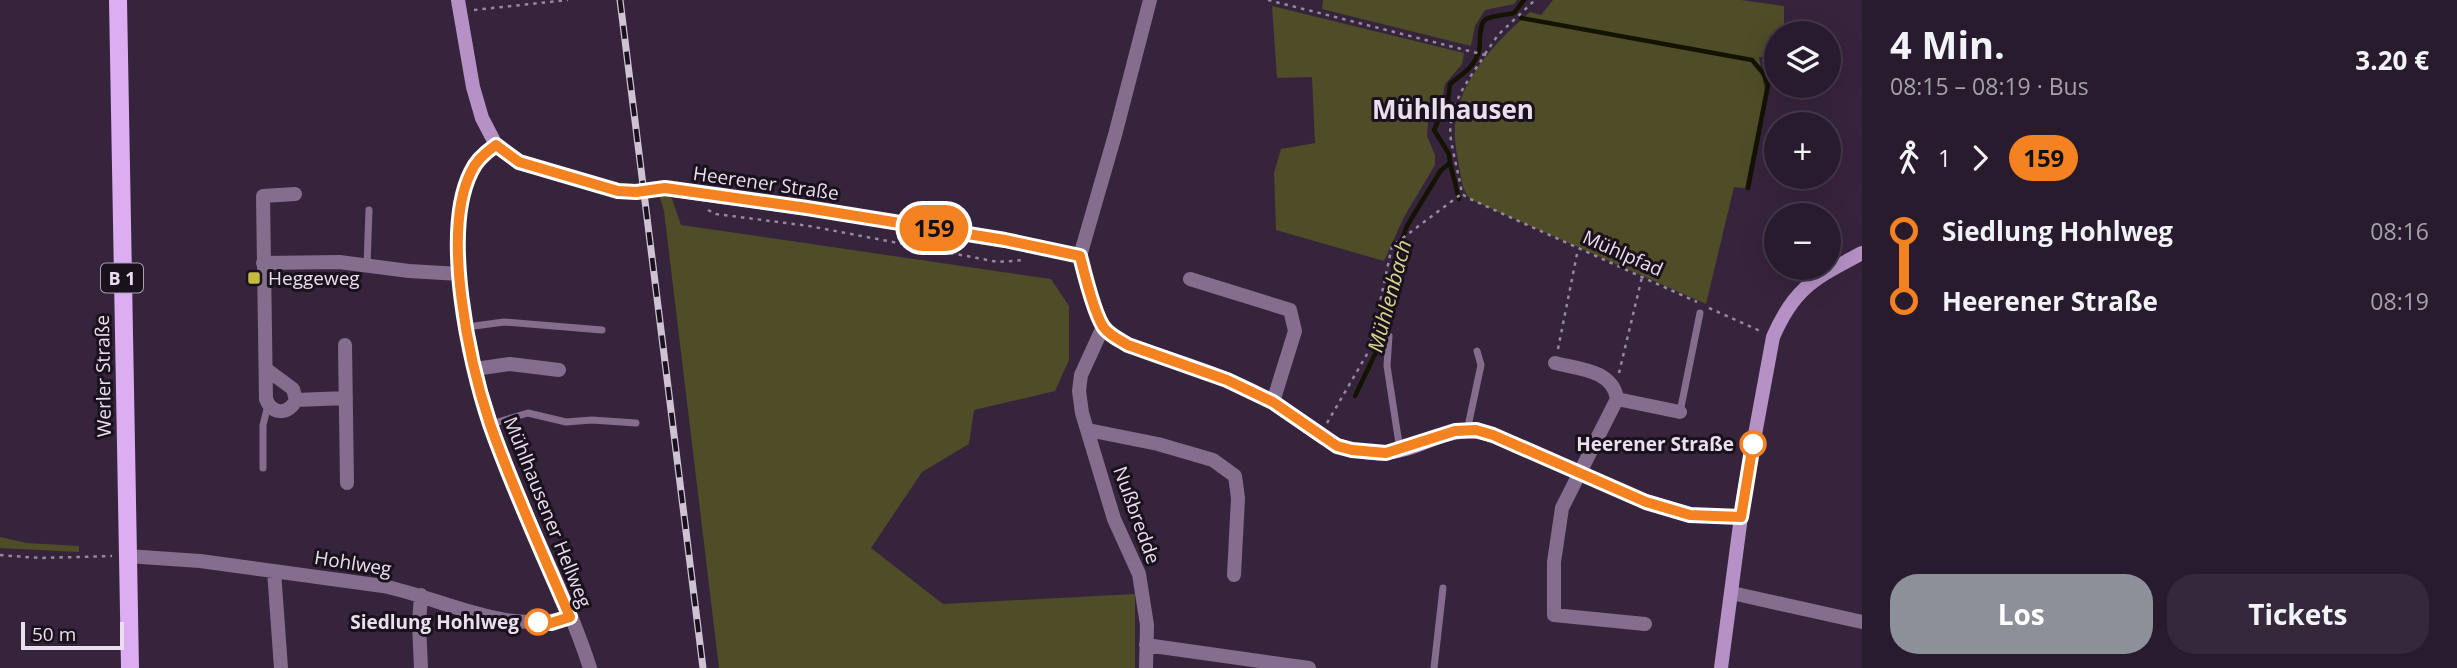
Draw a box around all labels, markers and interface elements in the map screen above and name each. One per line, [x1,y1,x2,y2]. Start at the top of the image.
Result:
text: 4 Min. [1890,18,2005,70]
map controls [1764,21,1841,280]
button: layers [1764,21,1841,98]
text: 3.20 € [2355,42,2429,78]
text: 08:15 – 08:19 · Bus [1890,70,2089,102]
district label: Mühlhausen [1372,91,1534,127]
button: + [1764,112,1841,189]
icon: walk [1890,139,1928,177]
icon: forward [1961,139,1999,177]
text: 159 [2023,141,2064,174]
text: 1 [1938,142,1951,174]
street label: Heerener Straße [691,160,841,206]
button: − [1764,203,1841,280]
line badge: 159 [894,205,974,251]
text: 159 [913,211,955,244]
text: Siedlung Hohlweg [1942,213,2173,249]
text: 08:16 [2370,215,2429,247]
street label: Mühlpfad [1579,224,1667,282]
water label: Mühlenbach [1361,237,1417,355]
road number: B 1 [101,264,143,292]
place label: Heggeweg [268,265,360,291]
marker: Heggeweg [246,270,262,286]
text: Heerener Straße [1942,283,2158,319]
text: 08:19 [2370,285,2429,317]
street label: Werler Straße [89,315,117,437]
street label: Mühlhausener Hellweg [498,413,598,611]
place label: Heerener Straße [1576,431,1734,457]
marker: Heerener Straße [1740,431,1766,457]
street label: Nußbredde [1107,463,1167,567]
street label: Hohlweg [313,544,393,582]
button: Los [1890,574,2153,654]
button: Tickets [2167,574,2429,654]
place label: Siedlung Hohlweg [350,609,519,635]
marker: Siedlung Hohlweg [525,609,551,635]
scale bar [21,619,124,651]
text: 50 m [32,621,76,647]

